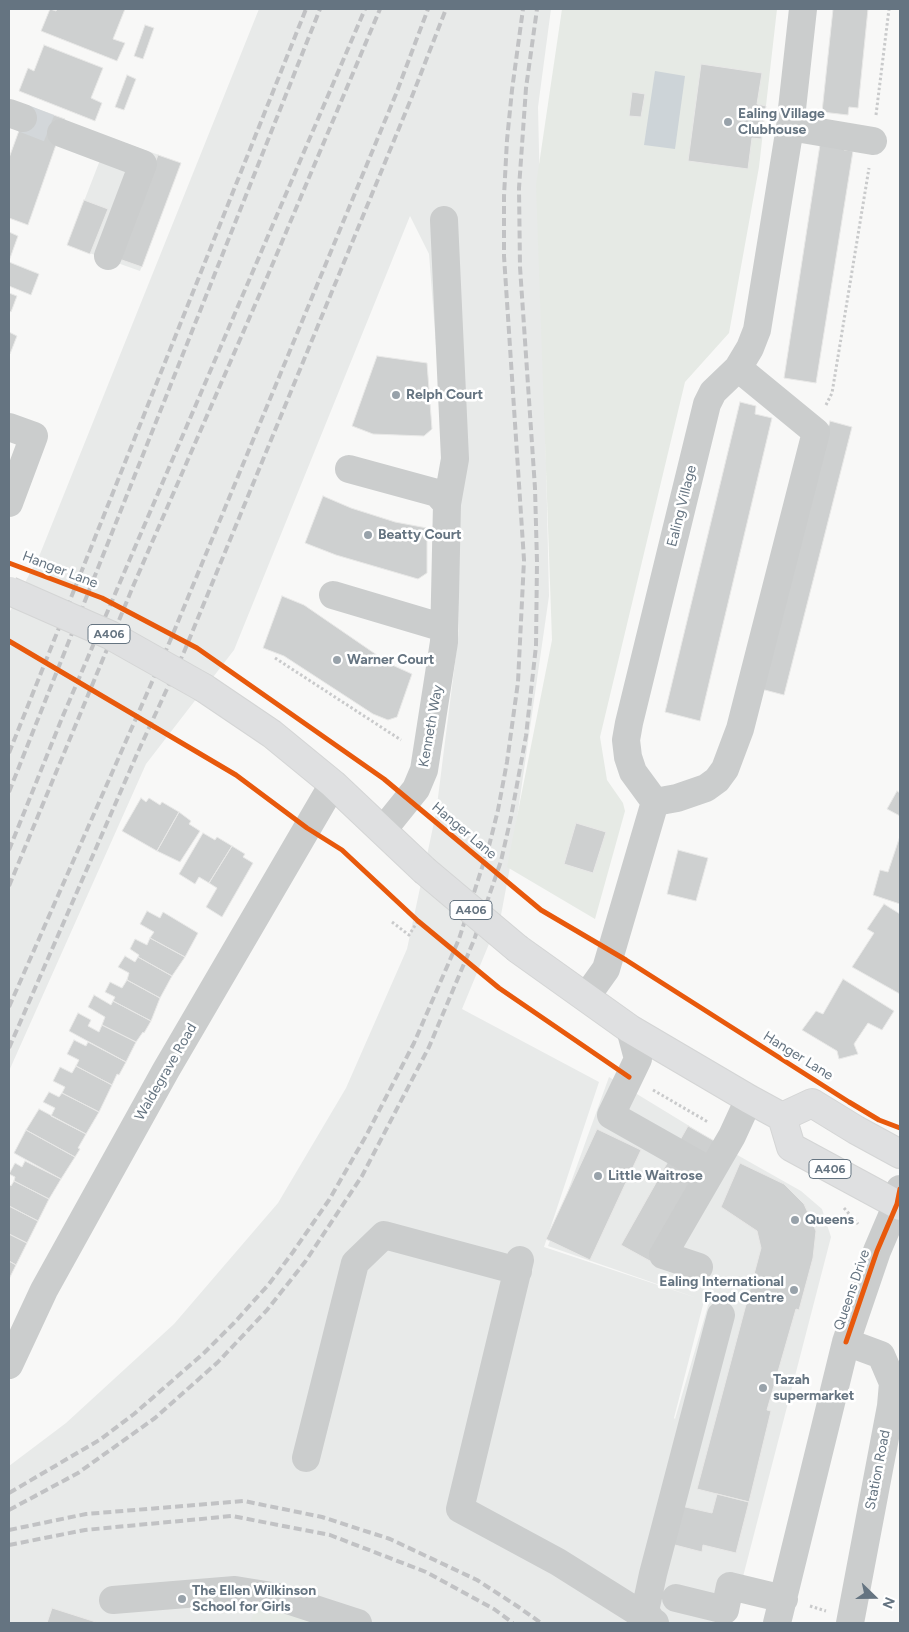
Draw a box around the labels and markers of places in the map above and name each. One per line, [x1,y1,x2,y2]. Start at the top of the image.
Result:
place label: Ealing Village Clubhouse [738,106,825,138]
marker: Ealing Village Clubhouse [722,116,734,128]
place label: Relph Court [406,387,483,403]
marker: Relph Court [390,389,402,401]
place label: Beatty Court [378,527,462,543]
marker: Beatty Court [362,529,374,541]
place label: Warner Court [347,652,434,668]
marker: Warner Court [331,654,343,666]
place label: Little Waitrose [608,1168,703,1184]
marker: Little Waitrose [592,1170,604,1182]
place label: Queens [805,1212,854,1228]
marker: Queens [789,1214,801,1226]
place label: Ealing International Food Centre [659,1274,784,1306]
marker: Ealing International Food Centre [788,1284,800,1296]
place label: Tazah supermarket [773,1372,854,1404]
marker: Tazah supermarket [757,1382,769,1394]
place label: The Ellen Wilkinson School for Girls [192,1583,316,1615]
marker: The Ellen Wilkinson School for Girls [176,1593,188,1605]

